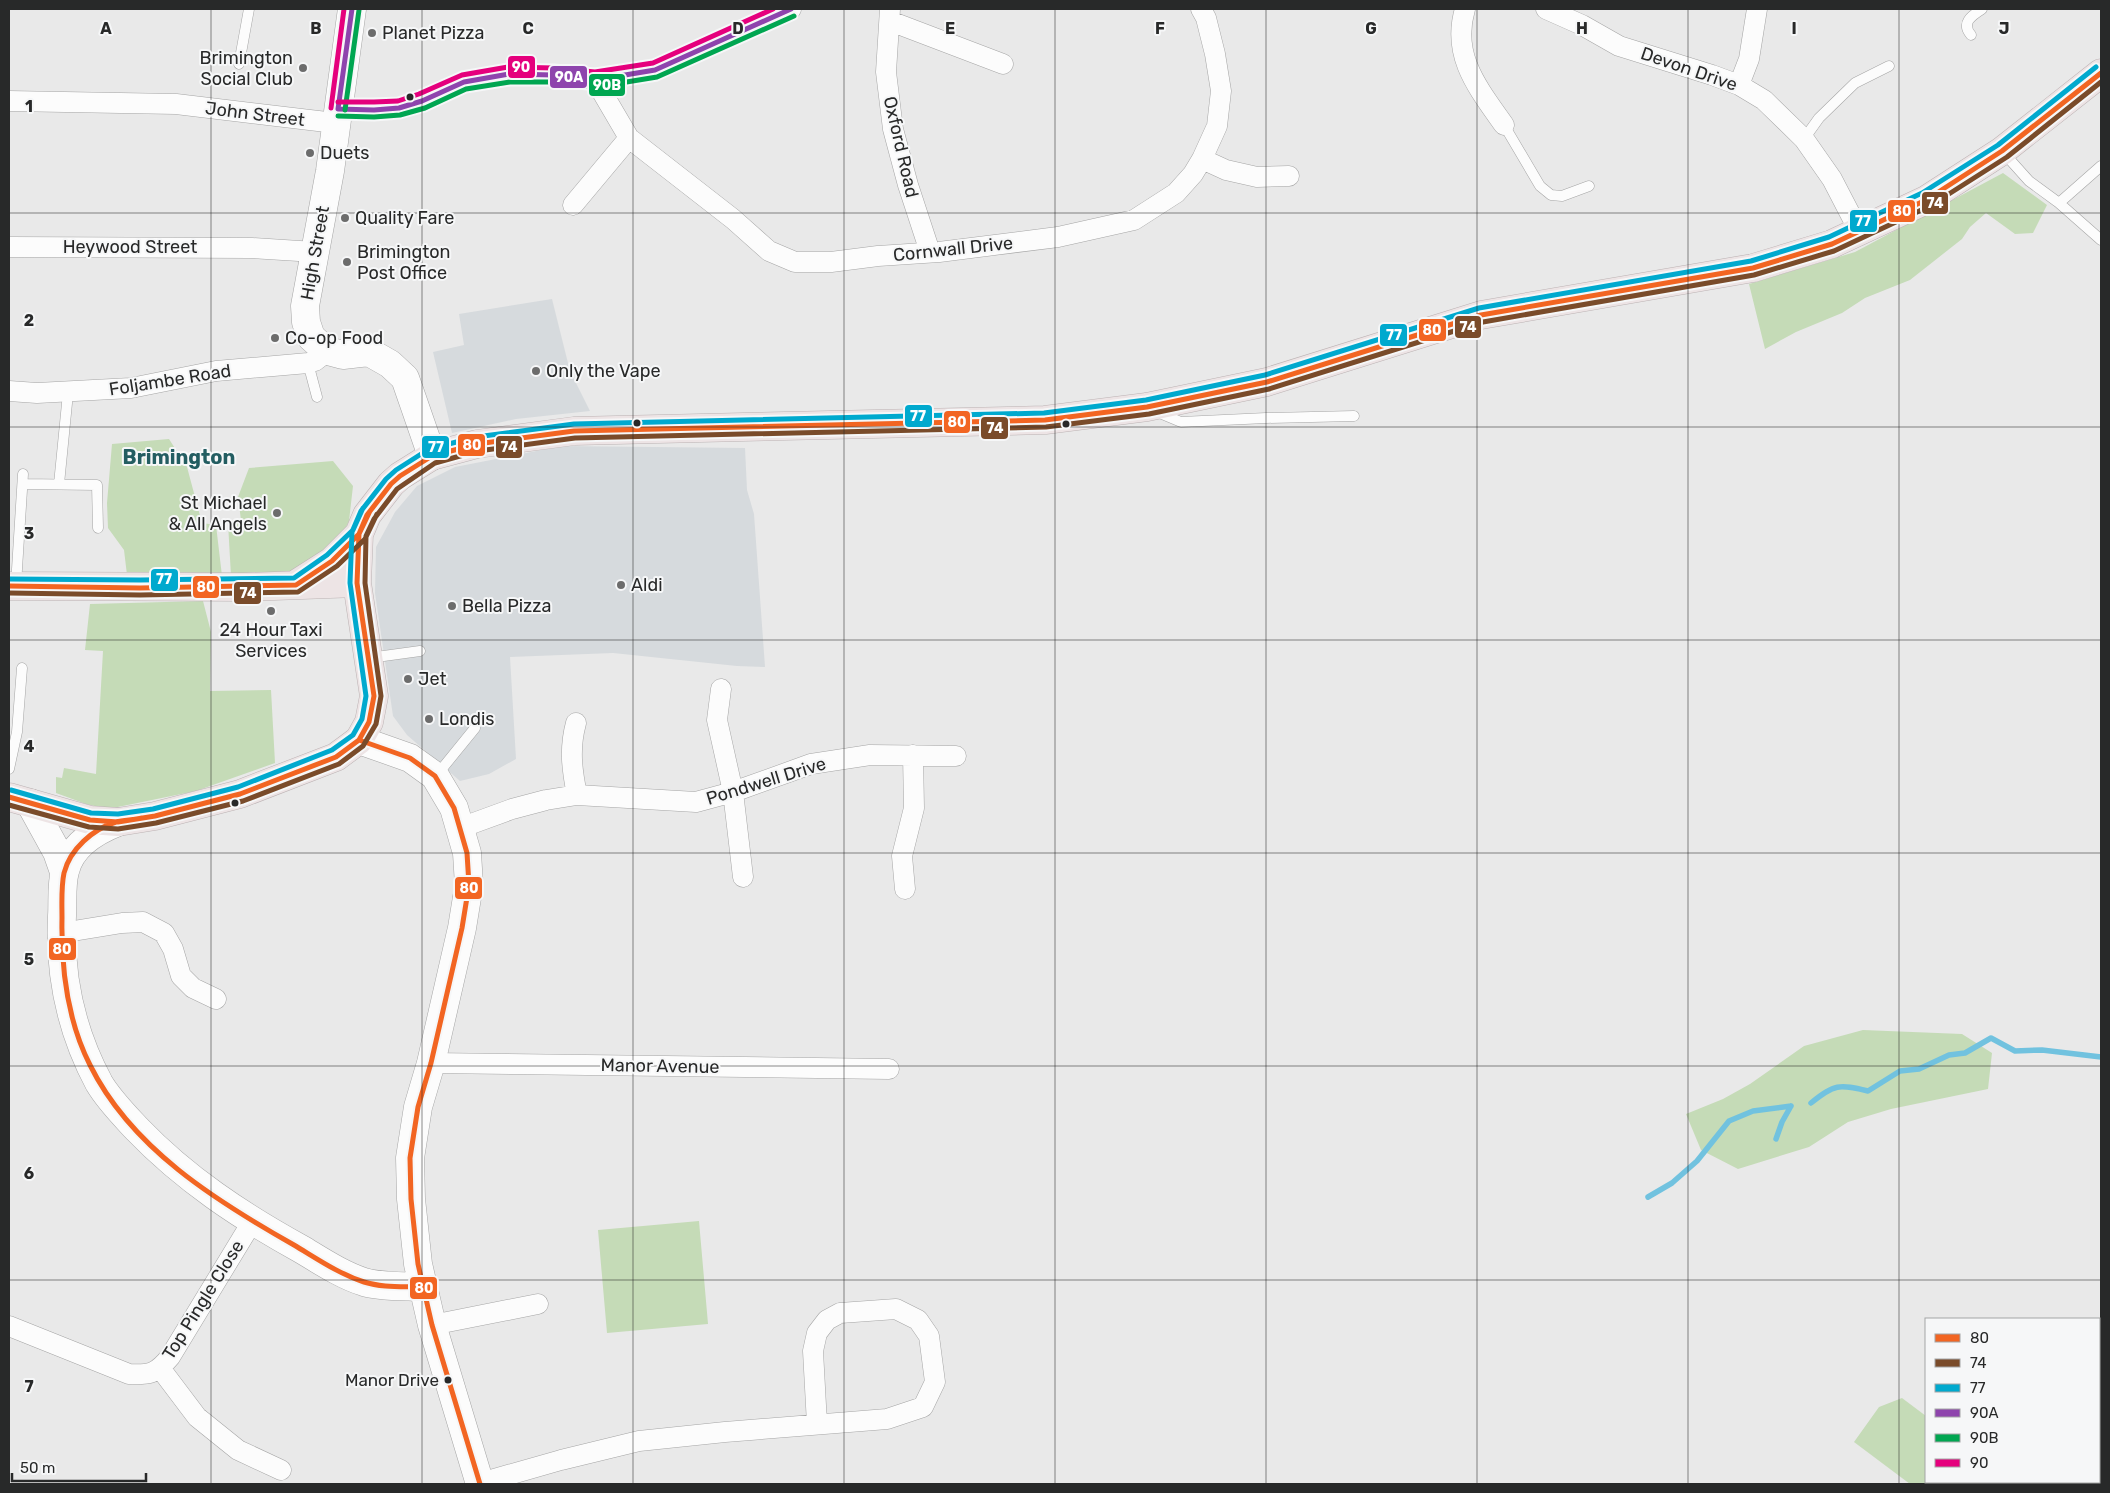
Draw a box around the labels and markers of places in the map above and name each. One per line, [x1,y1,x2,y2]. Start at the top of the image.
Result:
place label: Planet Pizza [382,22,484,44]
marker: Planet Pizza [366,27,378,39]
place label: Brimington Social Club [199,47,293,90]
marker: Brimington Social Club [297,62,309,74]
unlabelled marker [405,92,415,102]
place label: Duets [320,142,369,164]
marker: Duets [304,147,316,159]
place label: Quality Fare [355,207,454,229]
marker: Quality Fare [339,212,351,224]
place label: Brimington Post Office [357,241,451,284]
marker: Brimington Post Office [341,256,353,268]
place label: Co-op Food [285,327,383,349]
marker: Co-op Food [269,332,281,344]
place label: Only the Vape [546,360,660,382]
marker: Only the Vape [530,365,542,377]
unlabelled marker [632,418,642,428]
unlabelled marker [1061,419,1071,429]
place label: St Michael & All Angels [168,492,267,535]
marker: St Michael & All Angels [271,507,283,519]
place label: Aldi [631,574,663,596]
marker: Aldi [615,579,627,591]
place label: Bella Pizza [462,595,551,617]
marker: Bella Pizza [446,600,458,612]
marker: 24 Hour Taxi Services [265,605,277,617]
place label: 24 Hour Taxi Services [219,619,323,662]
place label: Jet [418,668,446,690]
marker: Jet [402,673,414,685]
place label: Londis [439,708,494,730]
marker: Londis [423,713,435,725]
unlabelled marker [230,798,240,808]
place label: Manor Drive [345,1370,439,1390]
marker: Manor Drive [443,1375,453,1385]

